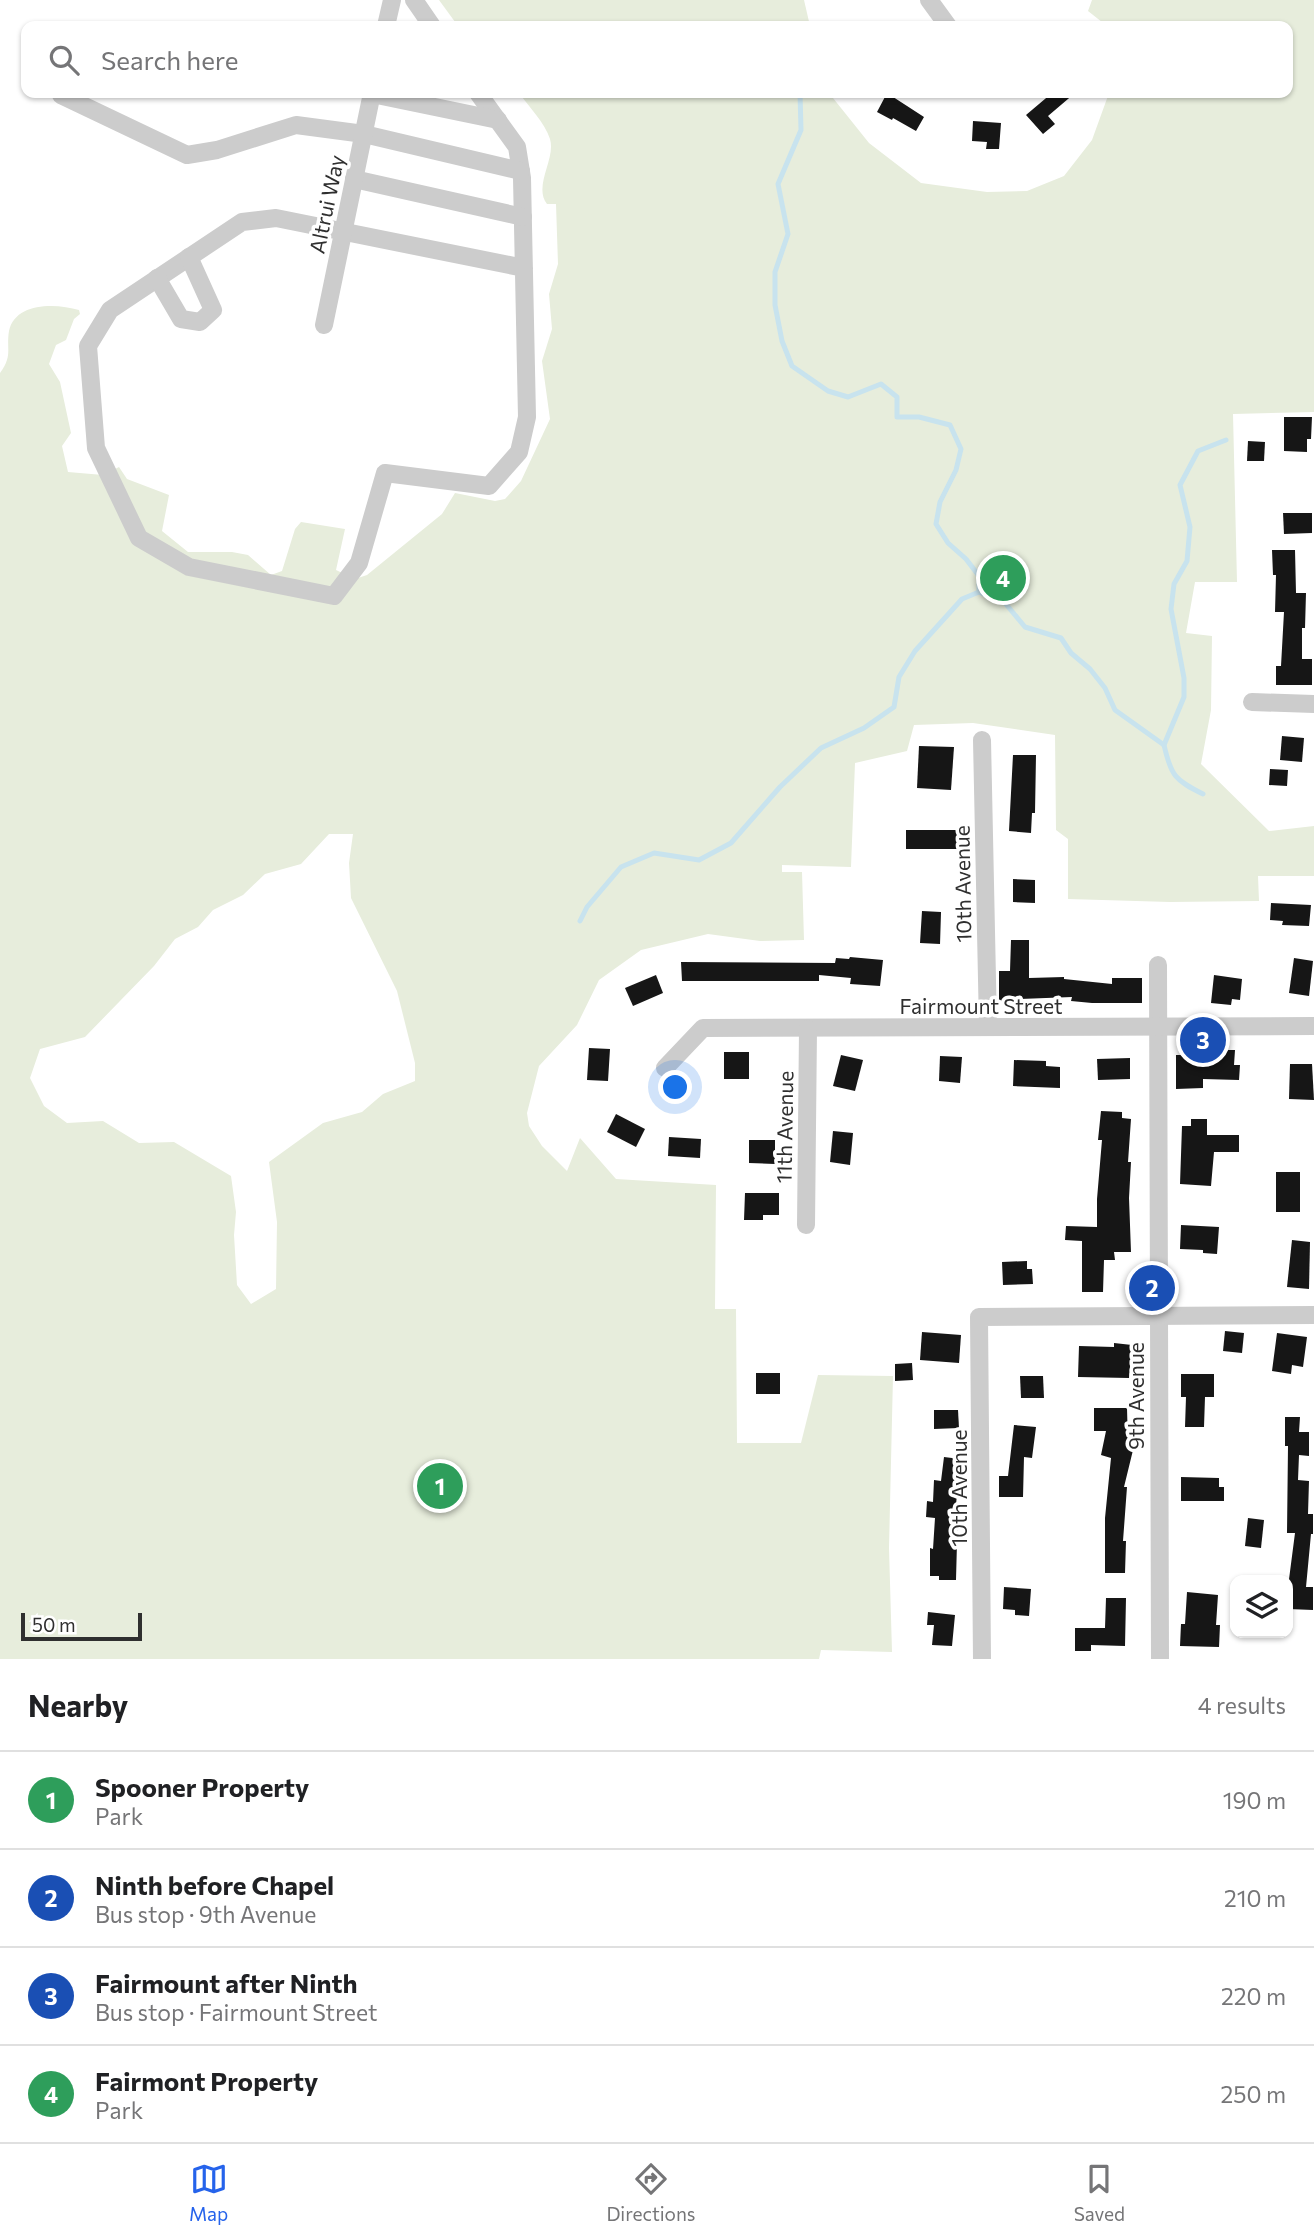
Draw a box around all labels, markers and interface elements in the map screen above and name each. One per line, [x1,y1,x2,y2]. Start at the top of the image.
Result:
search box [21,21,1293,98]
icon: search [45,41,83,79]
text: Search here [101,44,239,75]
street label: Altrui Way [303,152,349,255]
pin: 4 [980,552,1026,604]
street label: 10th Avenue [948,825,976,943]
street label: Fairmount Street [899,993,1063,1018]
pin: 3 [1180,1014,1226,1066]
your location [658,1070,692,1104]
street label: 11th Avenue [771,1070,797,1184]
pin: 2 [1129,1262,1175,1314]
street label: 9th Avenue [1123,1342,1148,1450]
street label: 10th Avenue [946,1429,971,1547]
pin: 1 [417,1460,463,1512]
map controls [1230,1575,1293,1638]
button: layers [1230,1575,1293,1638]
scale bar [21,1610,142,1642]
text: 50 m [32,1613,76,1636]
text: Nearby [28,1686,128,1723]
text: 4 results [1198,1691,1286,1719]
text: Spooner Property [95,1771,309,1802]
text: 1 [46,1786,56,1814]
text: 190 m [1223,1786,1286,1814]
text: Park [95,1802,143,1830]
text: Ninth before Chapel [95,1869,334,1900]
text: 2 [44,1884,58,1912]
text: 210 m [1224,1884,1286,1912]
text: Bus stop · 9th Avenue [95,1900,316,1928]
text: Fairmount after Ninth [95,1967,358,1998]
text: 3 [44,1982,58,2010]
text: 220 m [1221,1982,1286,2010]
text: Bus stop · Fairmount Street [95,1998,377,2026]
text: Fairmont Property [95,2065,318,2096]
text: 4 [44,2080,58,2108]
text: 250 m [1221,2080,1286,2108]
text: Park [95,2096,143,2124]
tab: Map [189,2160,228,2225]
tab: Directions [606,2160,696,2225]
tab: Saved [1074,2160,1125,2225]

